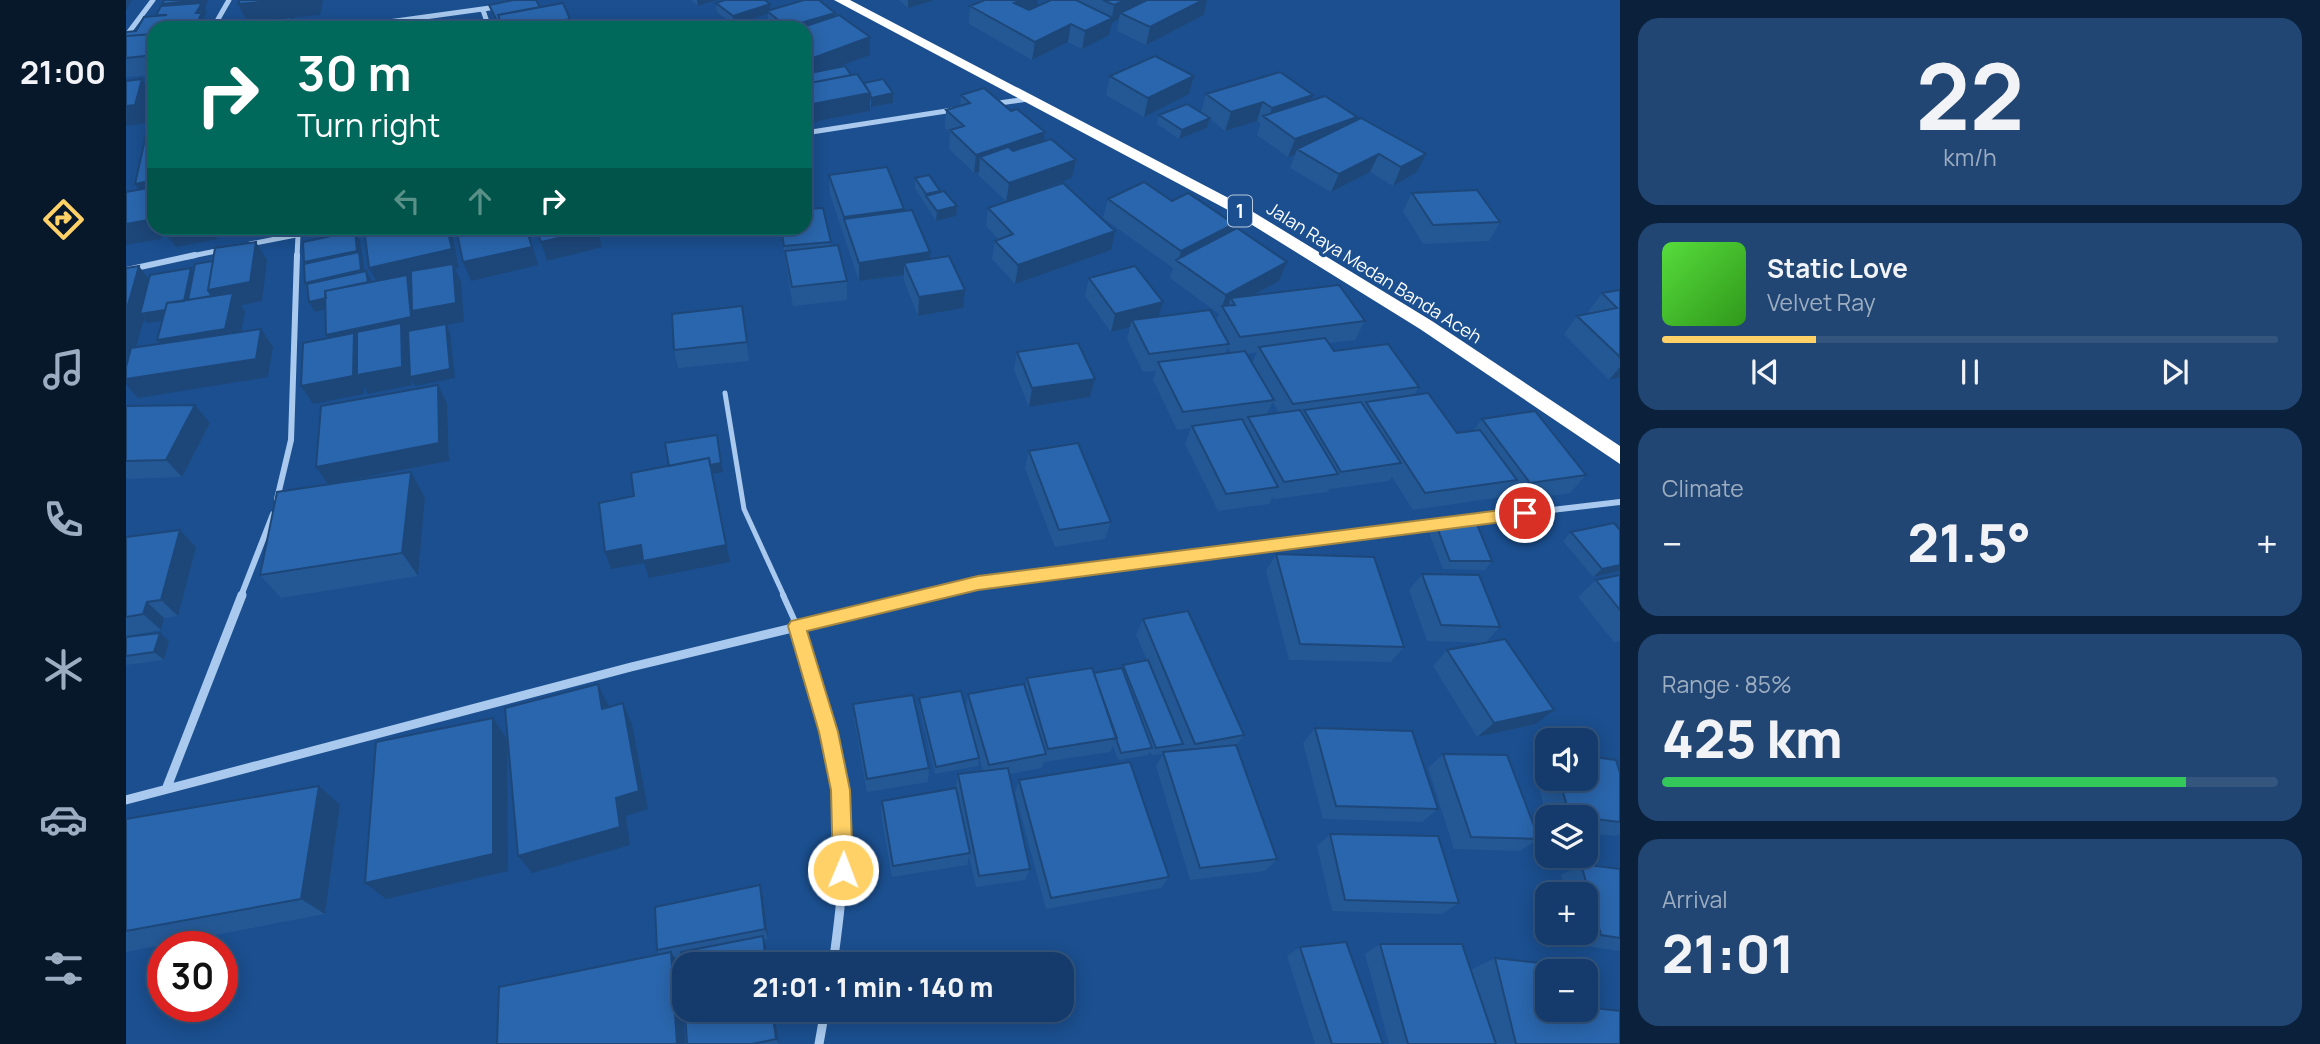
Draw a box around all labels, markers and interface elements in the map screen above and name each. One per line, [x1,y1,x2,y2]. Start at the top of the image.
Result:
text: 22 [1916,33,2024,157]
text: 30 m [297,39,412,106]
icon: right [182,49,273,140]
text: 21:00 [20,50,106,94]
text: Turn right [297,103,440,147]
text: km/h [1943,141,1997,173]
icon: left [388,182,426,220]
icon: ahead [461,182,499,220]
icon: right [534,182,572,220]
icon: directions [39,195,88,244]
road number: 1 [1228,196,1252,226]
street label: Jalan Raya Medan Banda Aceh [1262,196,1487,348]
text: Static Love [1767,250,1908,286]
text: Velvet Ray [1767,286,1876,318]
icon: music [39,345,88,394]
icon: previous [1746,353,1784,391]
icon: pause [1951,353,1989,391]
icon: next [2156,353,2194,391]
text: Climate [1662,472,1744,504]
pin [1495,483,1555,543]
icon: arrive [1506,494,1544,532]
icon: phone [39,495,88,544]
text: 21.5° [1908,507,2031,578]
text: − [1662,517,1683,569]
text: + [2256,517,2278,569]
icon: climate [39,645,88,694]
text: Range · 85% [1662,668,1792,700]
text: 425 km [1662,703,1843,774]
map controls [1535,728,1598,1022]
button: sound [1535,728,1598,791]
icon: car [39,795,88,844]
button: layers [1535,805,1598,868]
position arrow [806,833,880,907]
button: + [1535,882,1598,945]
text: Arrival [1662,883,1728,915]
text: 21:01 [1662,918,1794,989]
speed limit sign: 30 [147,931,238,1022]
icon: filters [39,944,88,993]
button: − [1535,959,1598,1022]
text: 21:01 · 1 min · 140 m [753,969,993,1005]

